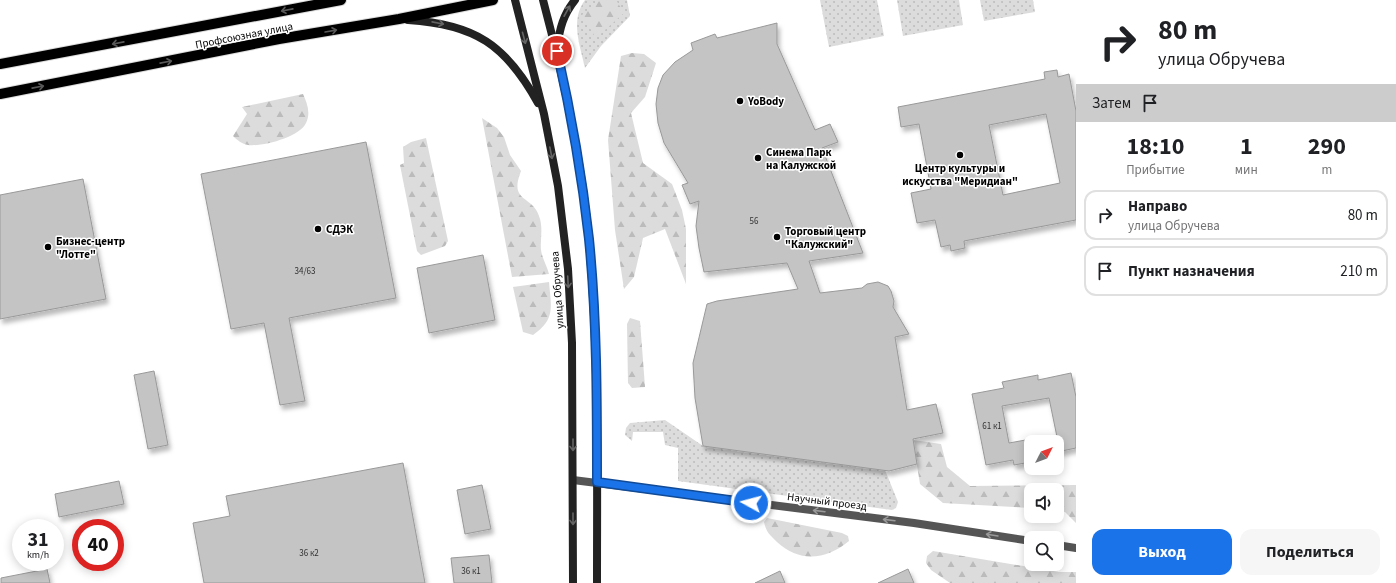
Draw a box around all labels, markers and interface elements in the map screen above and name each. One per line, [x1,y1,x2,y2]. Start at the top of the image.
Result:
one-way arrow [564,6,572,18]
one-way arrow [281,7,294,15]
text: 80 m [1158,10,1217,50]
icon: right [1092,16,1144,68]
street label: Профсоюзная улица [194,19,294,52]
one-way arrow [431,19,444,27]
one-way arrow [324,26,337,34]
one-way arrow [521,31,529,44]
pin [540,34,574,68]
one-way arrow [112,39,125,47]
icon: arrive [546,40,568,62]
text: улица Обручева [1158,47,1285,72]
one-way arrow [159,58,172,66]
one-way arrow [31,83,44,91]
icon: arrive [1139,92,1161,114]
text: Затем [1092,93,1131,114]
place label: YoBody [747,94,784,109]
marker: YoBody [735,96,745,106]
text: 18:10 [1126,129,1184,164]
text: 1 [1240,129,1253,164]
text: 290 [1308,129,1346,164]
place label: Синема Парк на Калужской [766,145,836,173]
one-way arrow [548,146,556,159]
marker: Центр культуры и искусства "Меридиан" [955,150,965,160]
marker: Синема Парк на Калужской [753,153,763,163]
place label: Центр культуры и искусства "Меридиан" [902,161,1018,189]
text: Прибытие [1126,161,1185,179]
text: мин [1235,161,1258,179]
text: m [1321,161,1332,179]
text: Направо [1128,196,1187,217]
icon: right [1094,204,1116,226]
text: 80 m [1348,205,1378,226]
house number: 56 [750,215,759,228]
text: улица Обручева [1128,217,1220,235]
place label: СДЭК [326,222,353,237]
marker: СДЭК [313,224,323,234]
place label: Торговый центр "Калужский" [785,224,866,252]
marker: Торговый центр "Калужский" [772,232,782,242]
place label: Бизнес-центр "Лотте" [56,234,125,262]
marker: Бизнес-центр "Лотте" [43,242,53,252]
street label: улица Обручева [547,251,568,329]
icon: arrive [1094,260,1116,282]
text: Пункт назначения [1128,261,1255,282]
text: 210 m [1340,261,1378,282]
house number: 34/63 [294,265,316,278]
one-way arrow [565,275,572,288]
house number: 61 к1 [982,420,1002,433]
north arrow [1024,435,1064,475]
map controls [1024,435,1064,571]
one-way arrow [569,438,577,451]
position arrow [730,482,772,524]
button: sound [1024,483,1064,523]
street label: Научный проезд [786,489,868,514]
one-way arrow [813,508,826,515]
one-way arrow [569,512,577,525]
one-way arrow [883,516,896,524]
speed limit sign: 40 [72,519,124,571]
text: 31 [27,526,49,554]
button: Выход [1092,529,1232,575]
button: Поделиться [1240,529,1380,575]
one-way arrow [986,531,999,539]
button: search [1024,531,1064,571]
house number: 36 к2 [299,547,319,560]
text: km/h [27,548,49,562]
house number: 36 к1 [461,565,481,578]

